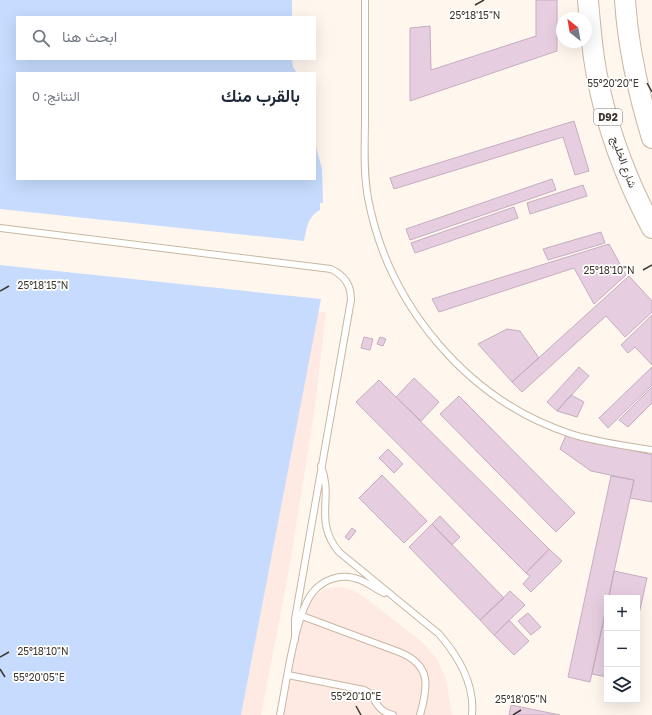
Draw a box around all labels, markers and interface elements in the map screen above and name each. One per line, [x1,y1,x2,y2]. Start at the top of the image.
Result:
text: 25°18'15"N [450,9,500,21]
north arrow [556,12,592,48]
search box [16,16,316,60]
icon: search [30,27,52,49]
text: ابحث هنا [62,27,117,45]
text: 55°20'20"E [587,77,639,89]
text: بالقرب منك [221,85,300,106]
text: النتائج: 0 [32,88,80,104]
road number: D92 [594,109,622,125]
street label: شارع الخليج [607,134,640,190]
text: 25°18'10"N [583,264,635,276]
text: 25°18'15"N [18,279,68,291]
map controls [604,595,640,703]
button: + [604,595,640,631]
button: − [604,631,640,667]
text: 25°18'10"N [17,645,69,657]
button: layers [604,667,640,703]
text: 55°20'05"E [13,671,65,683]
text: 55°20'10"E [331,690,381,702]
text: 25°18'05"N [495,693,547,705]

